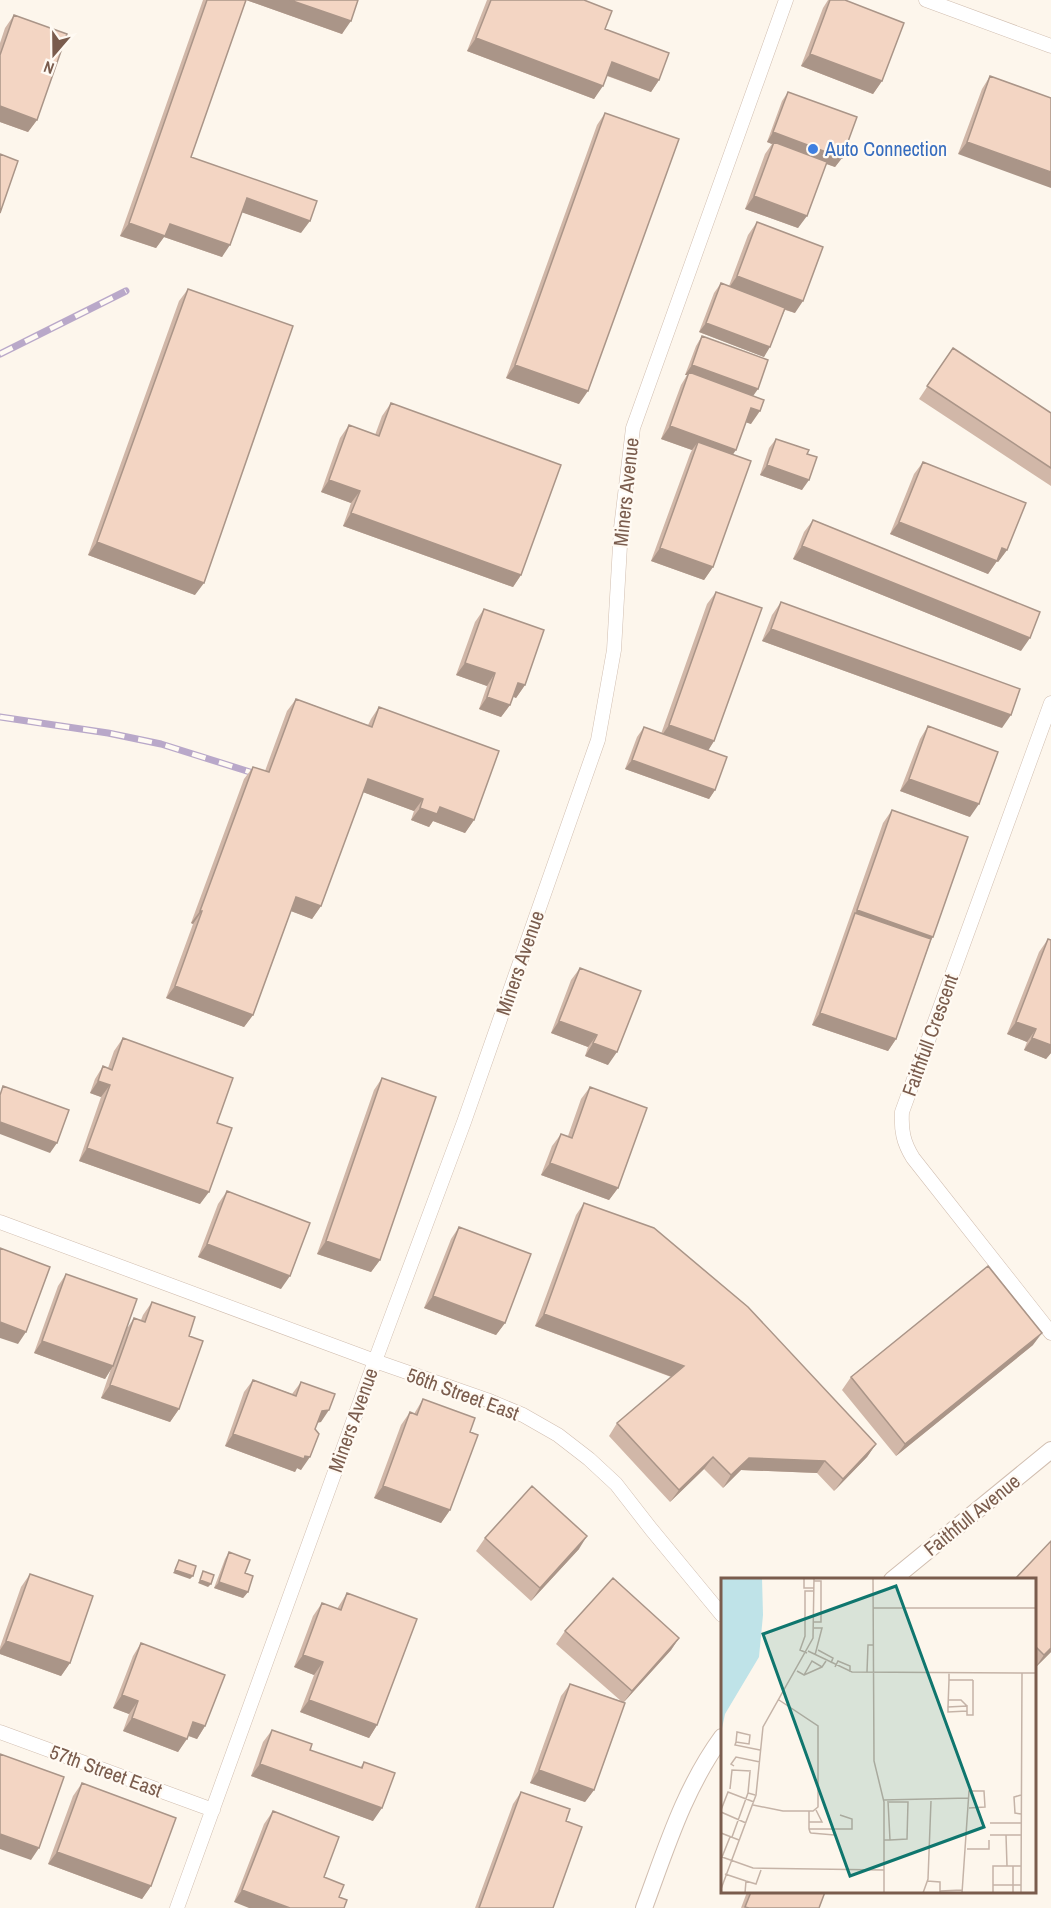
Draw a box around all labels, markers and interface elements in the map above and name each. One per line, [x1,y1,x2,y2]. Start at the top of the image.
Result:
north arrow [24,24,84,84]
text: N [41,56,57,80]
place label: Auto Connection [824,135,947,162]
marker: Auto Connection [806,142,820,156]
street label: Miners Avenue [606,436,645,548]
street label: Miners Avenue [489,907,550,1019]
street label: Faithfull Crescent [895,970,964,1099]
street label: 56th Street East [403,1361,523,1426]
street label: Miners Avenue [321,1364,384,1476]
street label: Faithfull Avenue [918,1467,1025,1562]
inset map [721,1578,1036,1893]
street label: 57th Street East [46,1738,166,1803]

